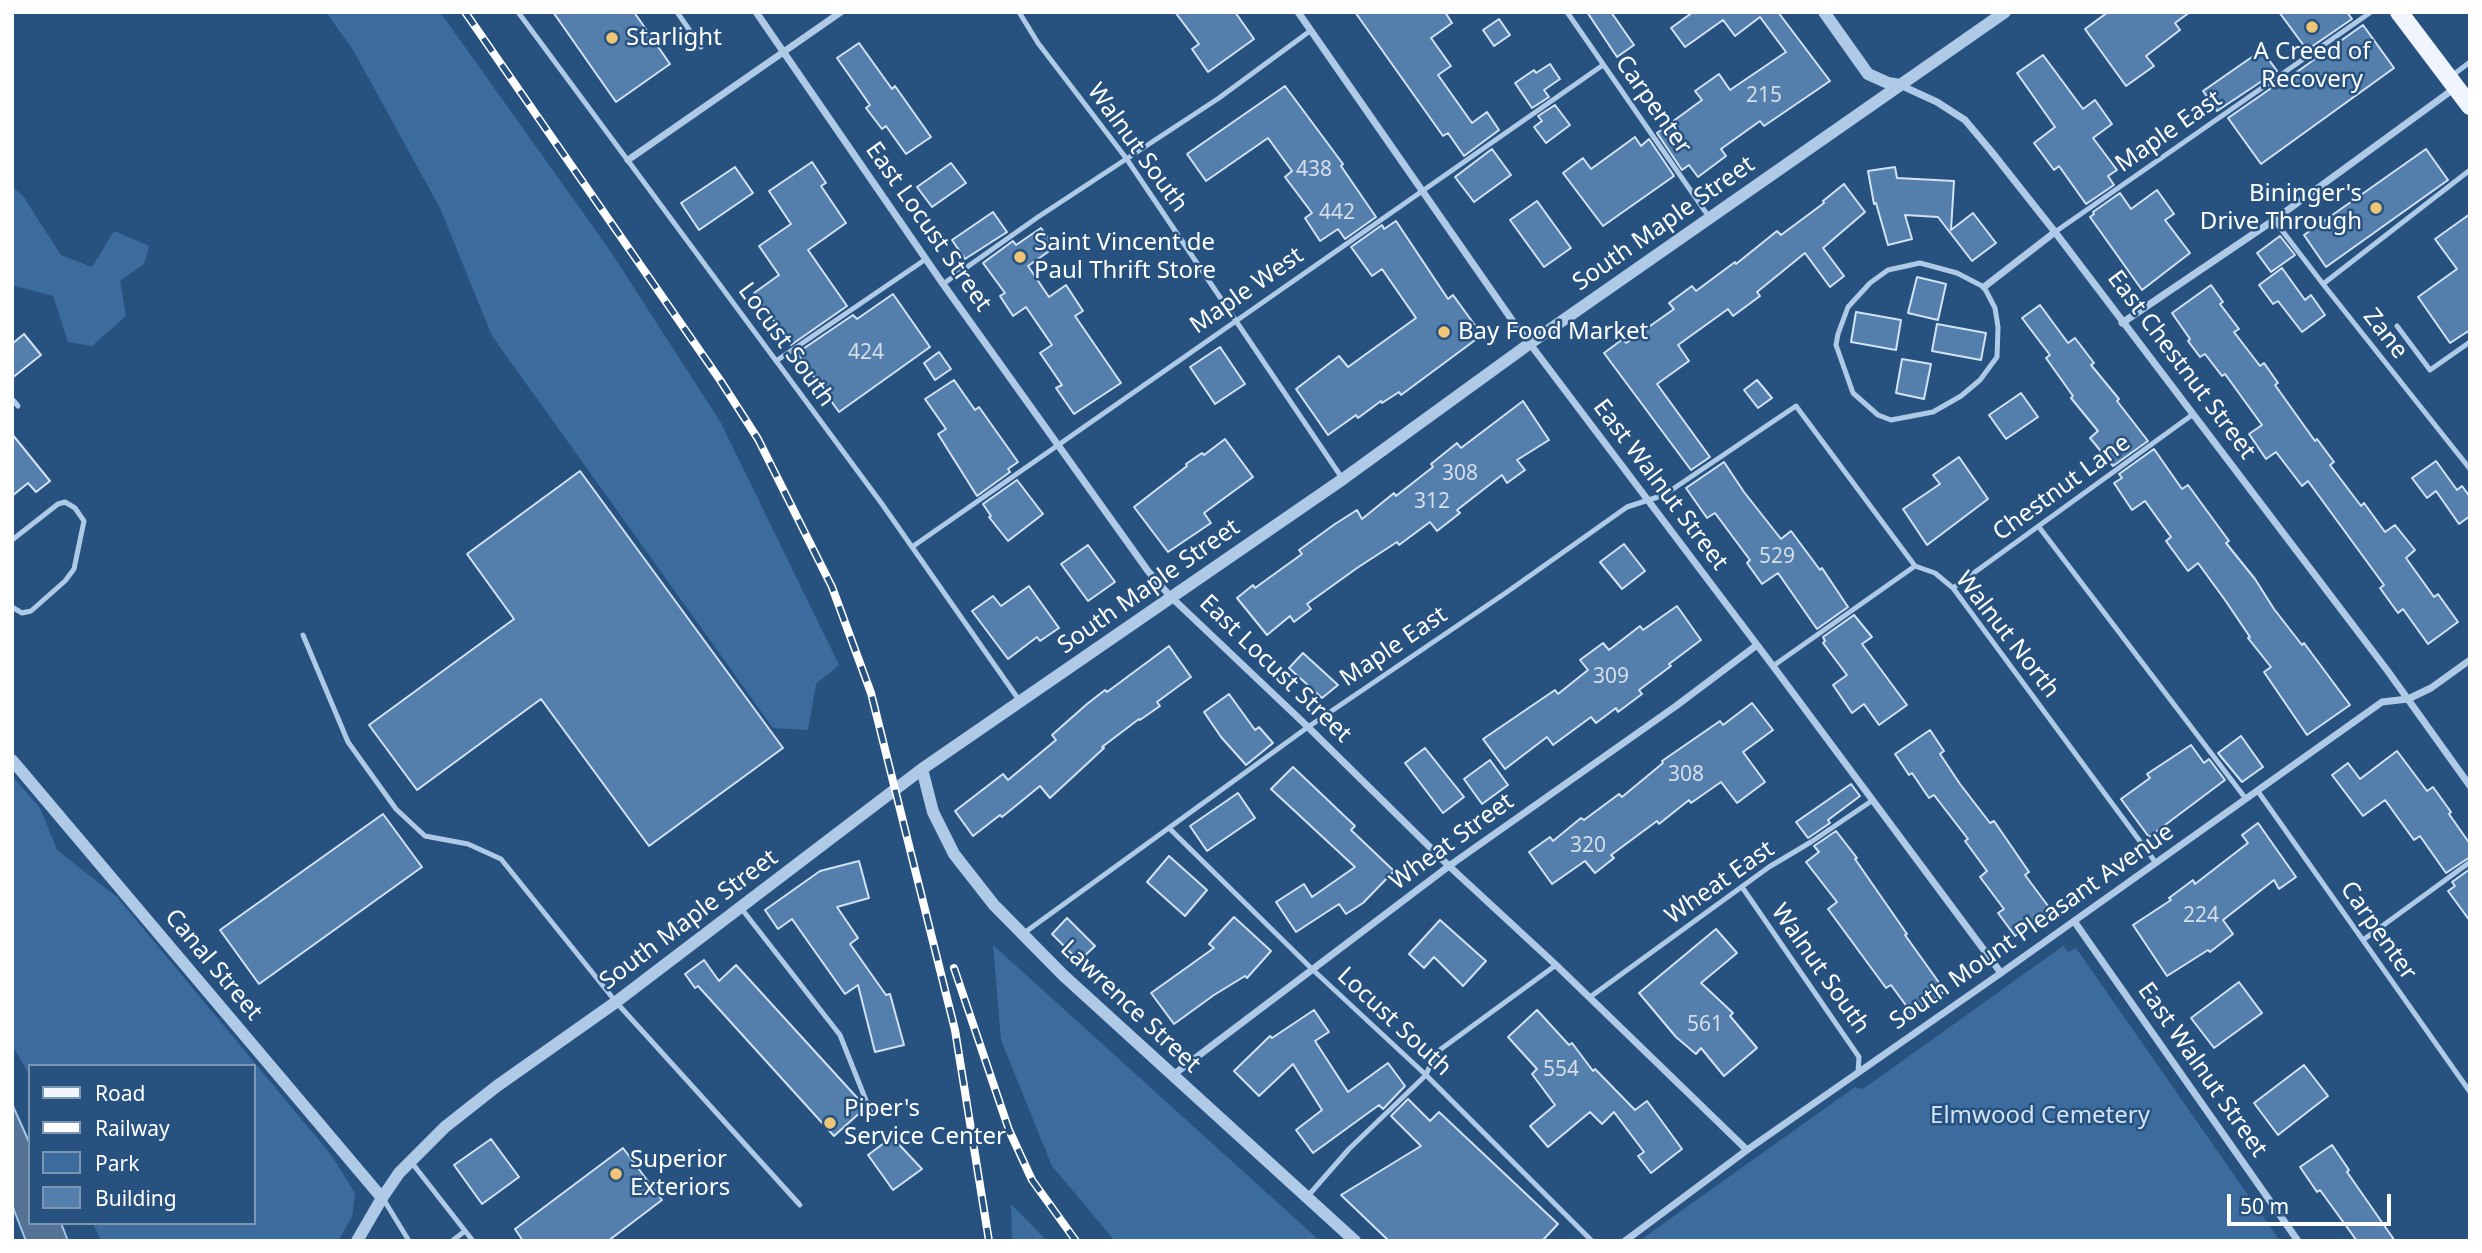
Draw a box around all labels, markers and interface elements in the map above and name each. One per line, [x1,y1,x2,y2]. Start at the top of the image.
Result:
marker: A Creed of Recovery [2304,19,2320,35]
place label: Starlight [626,24,722,52]
marker: Starlight [604,30,620,46]
place label: A Creed of Recovery [2253,38,2371,94]
street label: Carpenter [1609,50,1697,160]
street label: Walnut South [1081,78,1193,218]
house number: 215 [1746,83,1782,109]
street label: Maple East [2110,85,2228,179]
street label: East Locust Street [859,137,997,317]
street label: South Maple Street [1568,150,1760,298]
house number: 438 [1296,157,1332,183]
place label: Bininger's Drive Through [2200,180,2362,236]
house number: 442 [1319,200,1355,226]
marker: Bininger's Drive Through [2368,200,2384,216]
place label: Saint Vincent de Paul Thrift Store [1034,229,1216,285]
street label: Maple West [1185,241,1309,341]
marker: Saint Vincent de Paul Thrift Store [1012,249,1028,265]
street label: East Chestnut Street [2101,265,2261,465]
street label: Locust South [731,278,841,412]
street label: Zane [2357,303,2413,365]
place label: Bay Food Market [1458,318,1648,346]
marker: Bay Food Market [1436,324,1452,340]
house number: 424 [848,340,884,366]
street label: East Walnut Street [1586,394,1734,576]
street label: Chestnut Lane [1988,429,2136,547]
house number: 308 [1442,461,1478,487]
house number: 312 [1414,489,1450,515]
street label: South Maple Street [1053,513,1245,661]
house number: 529 [1759,544,1795,570]
street label: Walnut North [1949,566,2065,704]
street label: East Locust Street [1193,589,1357,749]
street label: Maple East [1335,601,1453,693]
house number: 309 [1593,664,1629,690]
house number: 308 [1668,762,1704,788]
street label: Wheat Street [1384,787,1520,897]
street label: South Mount Pleasant Avenue [1885,818,2179,1036]
house number: 320 [1570,833,1606,859]
street label: Wheat East [1660,835,1780,931]
street label: South Maple Street [594,844,784,996]
street label: Carpenter [2334,876,2422,986]
street label: Walnut South [1765,898,1875,1040]
house number: 224 [2183,903,2219,929]
street label: Canal Street [158,904,268,1026]
street label: Lawrence Street [1054,935,1206,1079]
street label: Locust South [1331,962,1457,1082]
street label: East Walnut Street [2131,977,2273,1163]
house number: 561 [1687,1012,1723,1038]
house number: 554 [1543,1057,1579,1083]
legend [28,1064,256,1225]
text: Road [95,1079,145,1107]
place label: Piper's Service Center [844,1095,1006,1151]
park label: Elmwood Cemetery [1930,1102,2150,1130]
text: Railway [95,1114,170,1142]
marker: Piper's Service Center [822,1115,838,1131]
place label: Superior Exteriors [630,1146,730,1202]
text: Park [95,1149,139,1177]
marker: Superior Exteriors [608,1166,624,1182]
scale bar [2230,1180,2394,1224]
text: Building [95,1184,177,1212]
text: 50 m [2240,1192,2289,1220]

